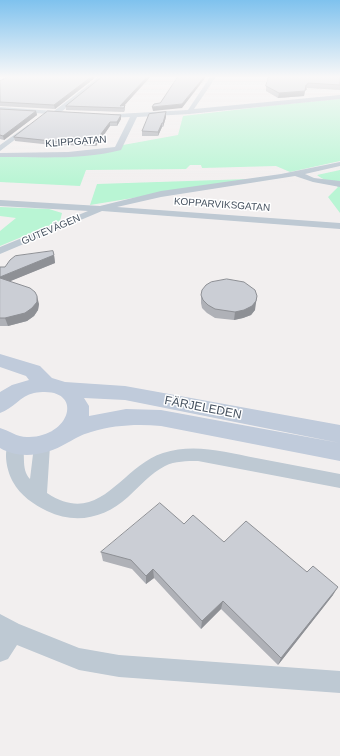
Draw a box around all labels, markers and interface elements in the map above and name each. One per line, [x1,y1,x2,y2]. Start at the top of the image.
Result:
street label: KLIPPGATAN [45,134,107,150]
street label: KOPPARVIKSGATAN [173,196,271,214]
street label: GUTEVÄGEN [20,212,82,248]
street label: FÄRJELEDEN [163,393,243,423]

